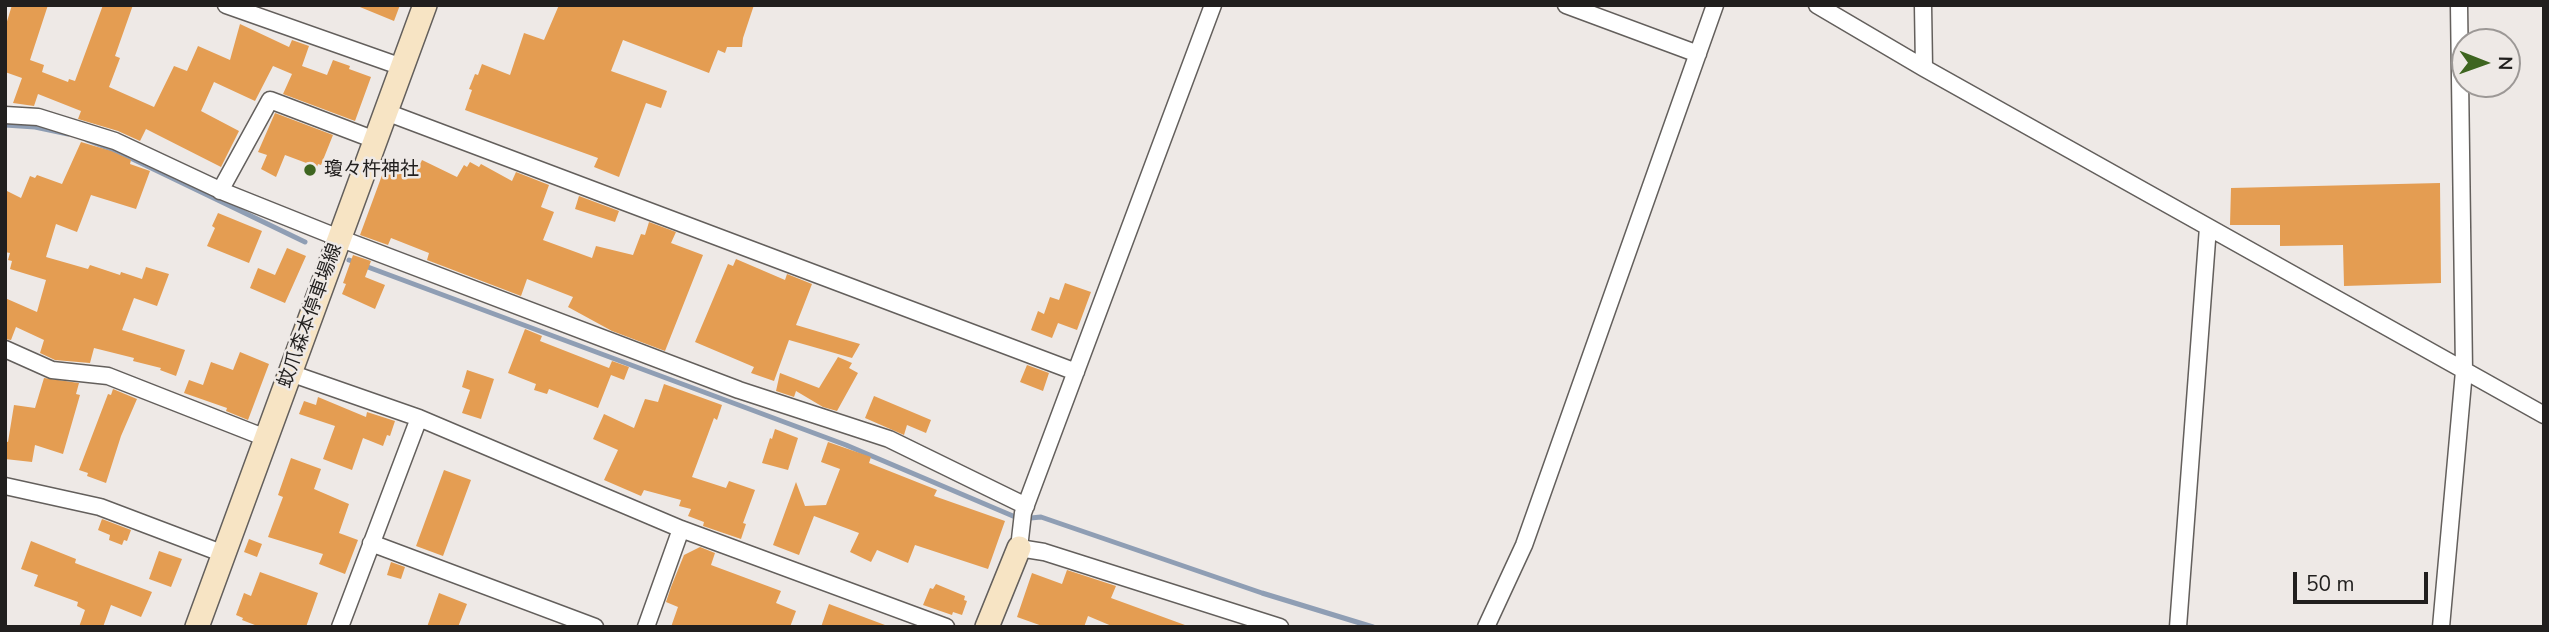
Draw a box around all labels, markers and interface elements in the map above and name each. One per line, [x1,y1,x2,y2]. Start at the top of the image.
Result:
north arrow [2451,28,2521,98]
text: N [2492,56,2518,71]
place label: 瓊々杵神社 [324,159,419,181]
marker: 瓊々杵神社 [302,162,318,178]
street label: 蚊爪森本停車場線 [274,241,348,391]
scale bar [2297,558,2432,602]
text: 50 m [2306,570,2355,598]

